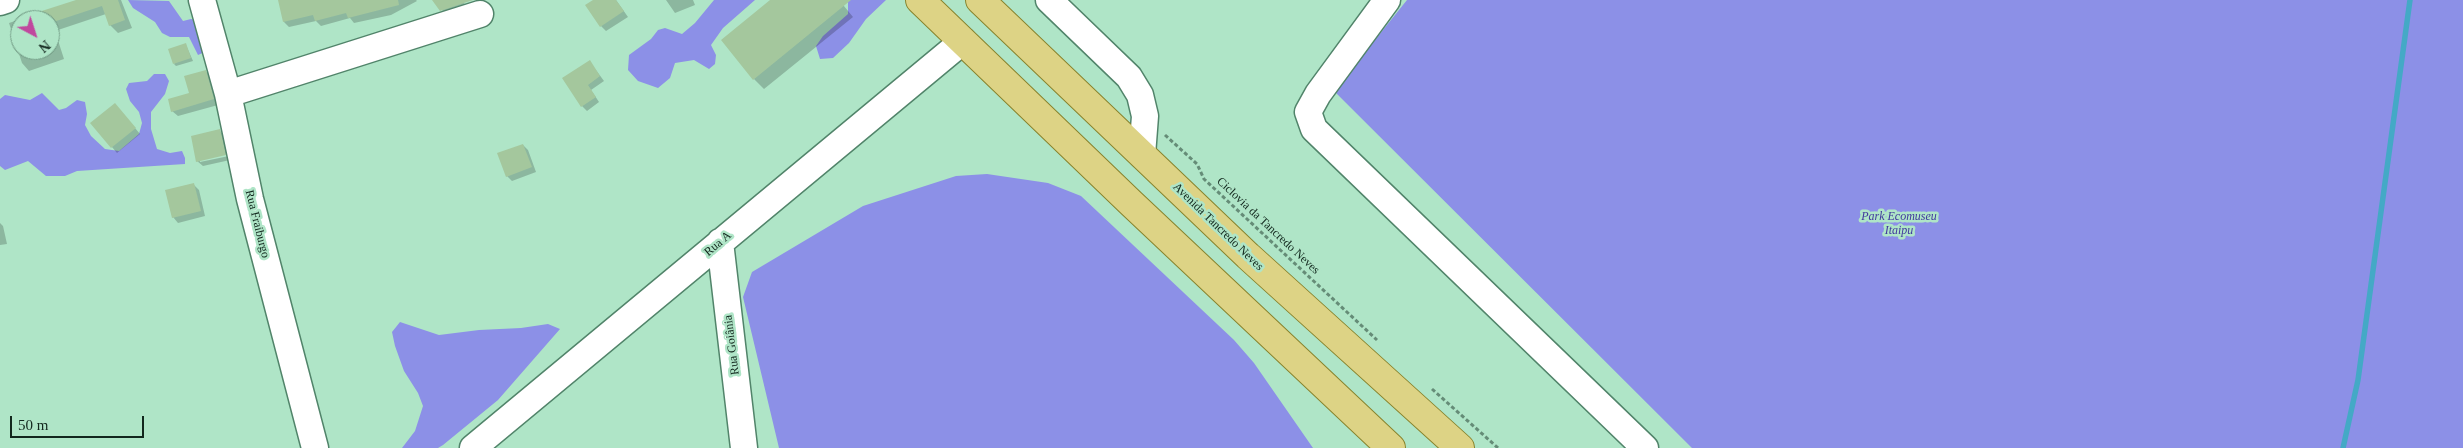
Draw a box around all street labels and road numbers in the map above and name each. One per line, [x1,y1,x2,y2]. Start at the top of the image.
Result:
street label: Ciclovia da Tancredo Neves [1214,175,1322,277]
street label: Avenida Tancredo Neves [1170,180,1266,274]
street label: Rua Fraiburgo [242,189,272,259]
street label: Rua A [701,229,735,259]
street label: Rua Goiânia [721,314,743,376]

